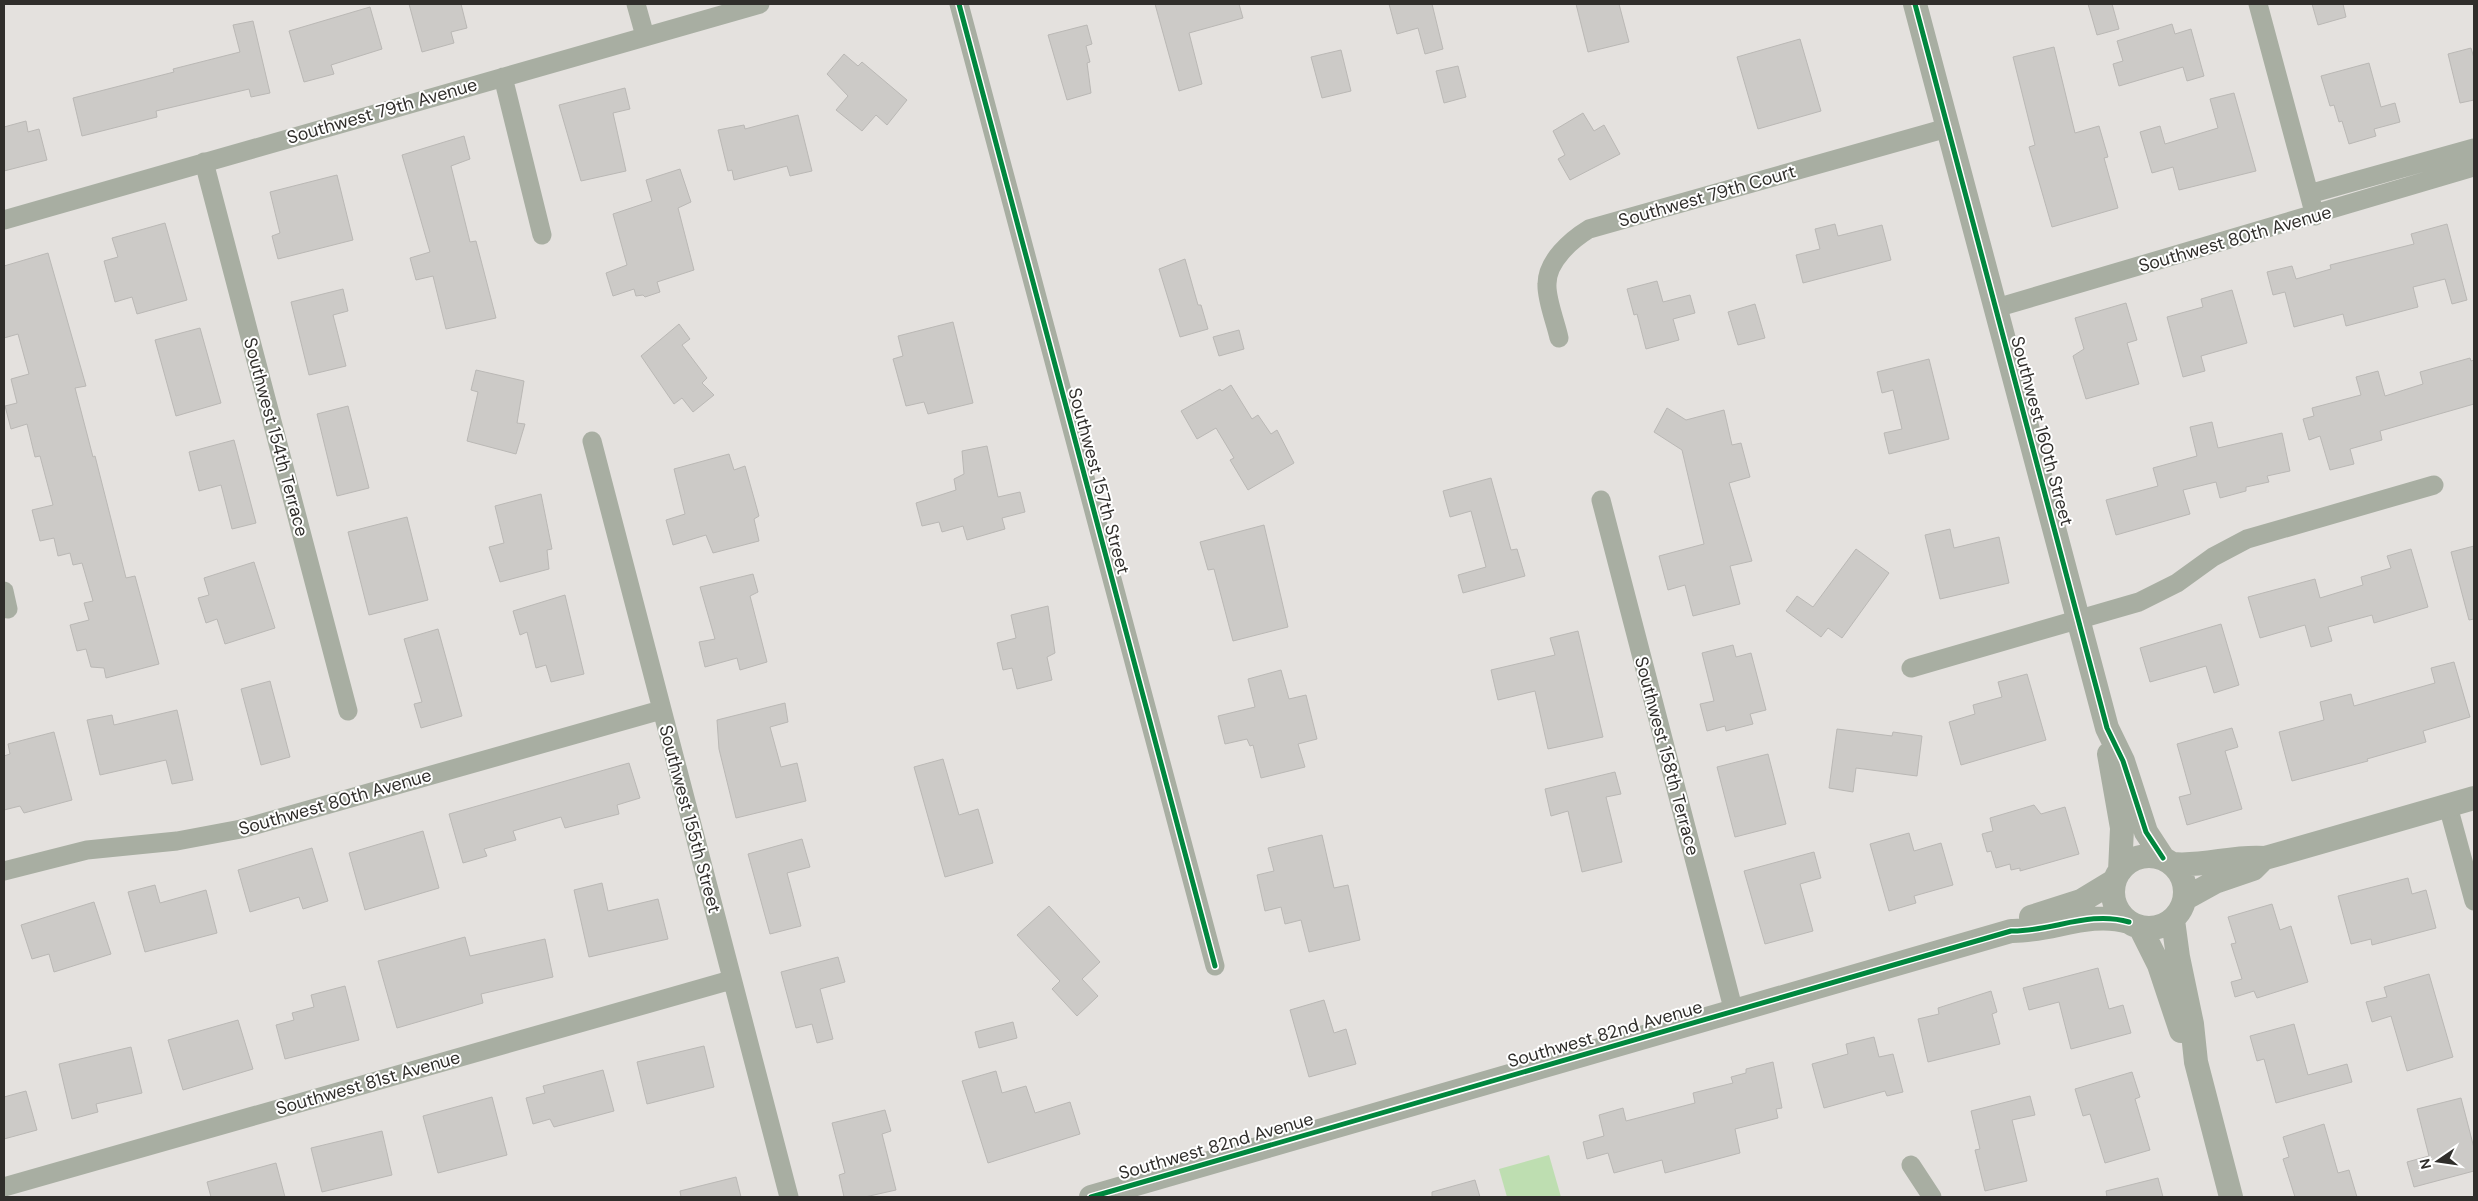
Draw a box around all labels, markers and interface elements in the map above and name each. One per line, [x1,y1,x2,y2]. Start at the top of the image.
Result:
street label: Southwest 79th Avenue [284,72,480,150]
street label: Southwest 79th Court [1616,159,1798,233]
street label: Southwest 80th Avenue [2136,200,2334,278]
street label: Southwest 160th Street [2005,334,2079,528]
street label: Southwest 154th Terrace [238,335,314,539]
street label: Southwest 157th Street [1063,385,1135,577]
street label: Southwest 158th Terrace [1629,654,1705,858]
street label: Southwest 155th Street [653,722,727,916]
street label: Southwest 80th Avenue [236,763,434,841]
street label: Southwest 82nd Avenue [1505,995,1705,1073]
street label: Southwest 81st Avenue [273,1045,463,1121]
street label: Southwest 82nd Avenue [1116,1107,1316,1185]
north arrow [2413,1136,2463,1186]
text: N [2415,1157,2435,1171]

